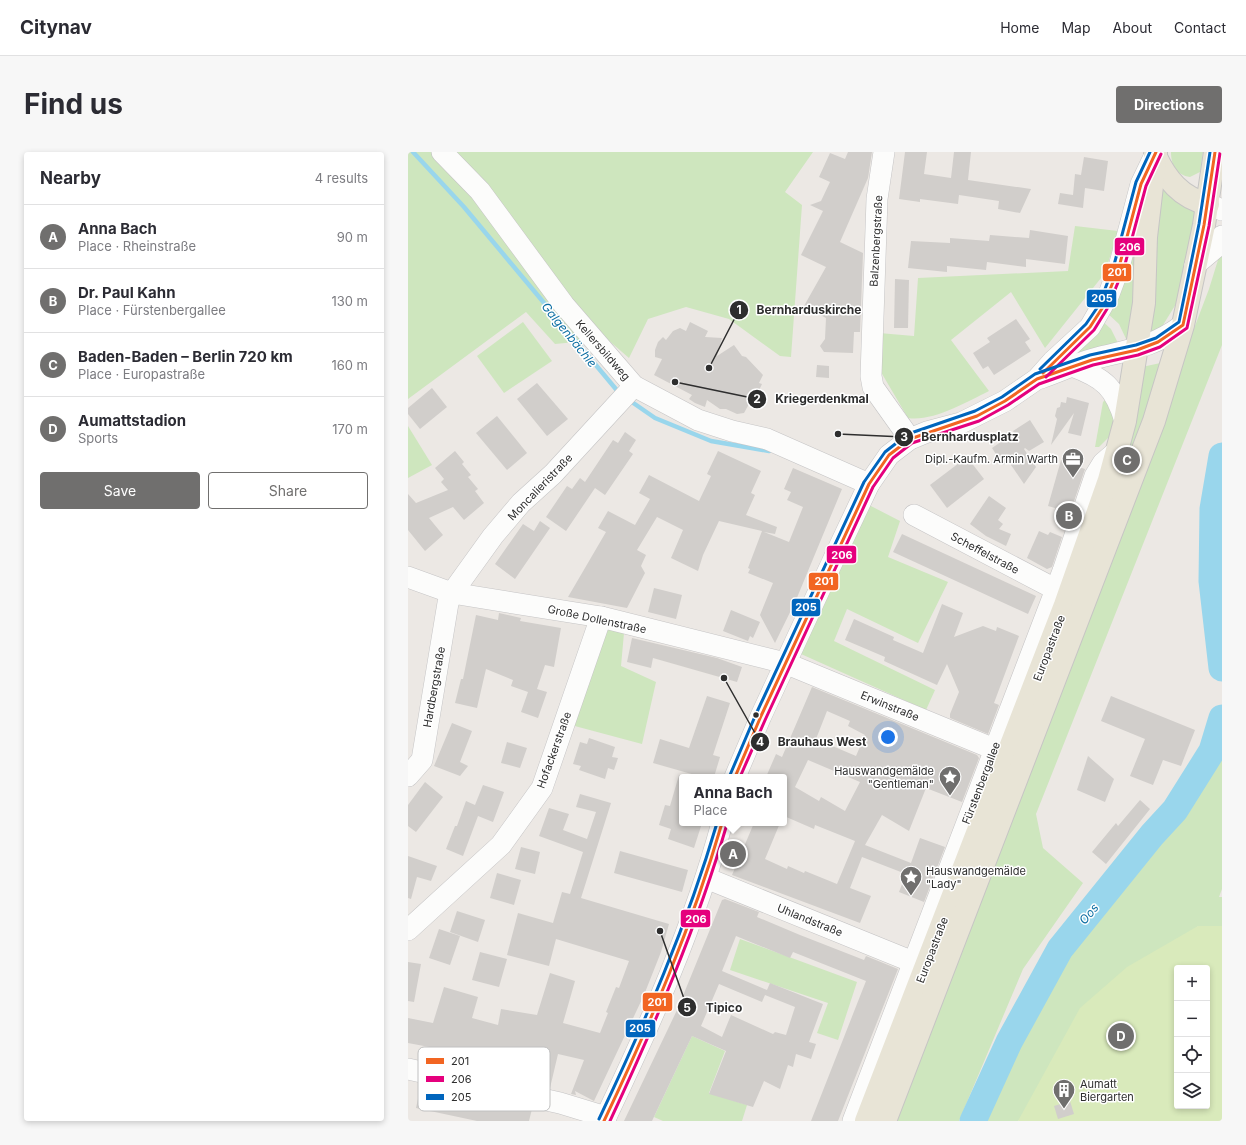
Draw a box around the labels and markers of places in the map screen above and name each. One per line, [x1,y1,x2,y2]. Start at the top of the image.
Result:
callout: Bernharduskirche [729,298,870,322]
callout: Kriegerdenkmal [747,387,877,411]
callout: Bernhardusplatz [894,425,1027,449]
pin: C [1114,445,1140,475]
office icon: Dipl.-Kaufm. Armin Warth [1060,446,1086,479]
place label: Dipl.-Kaufm. Armin Warth [925,452,1058,466]
pin: B [1056,501,1082,531]
unlabelled marker [751,710,761,720]
callout: Brauhaus West [750,730,875,754]
place label: Hauswandgemälde "Gentleman" [834,764,934,791]
place icon: Hauswandgemälde "Gentleman" [937,764,963,797]
pin: A [720,839,746,869]
place icon: Hauswandgemälde "Lady" [898,864,924,897]
place label: Hauswandgemälde "Lady" [926,864,1026,891]
callout: Tipico [677,995,750,1019]
pin: D [1108,1021,1134,1051]
building icon: Aumatt Biergarten [1051,1077,1077,1110]
place label: Aumatt Biergarten [1080,1077,1134,1104]

